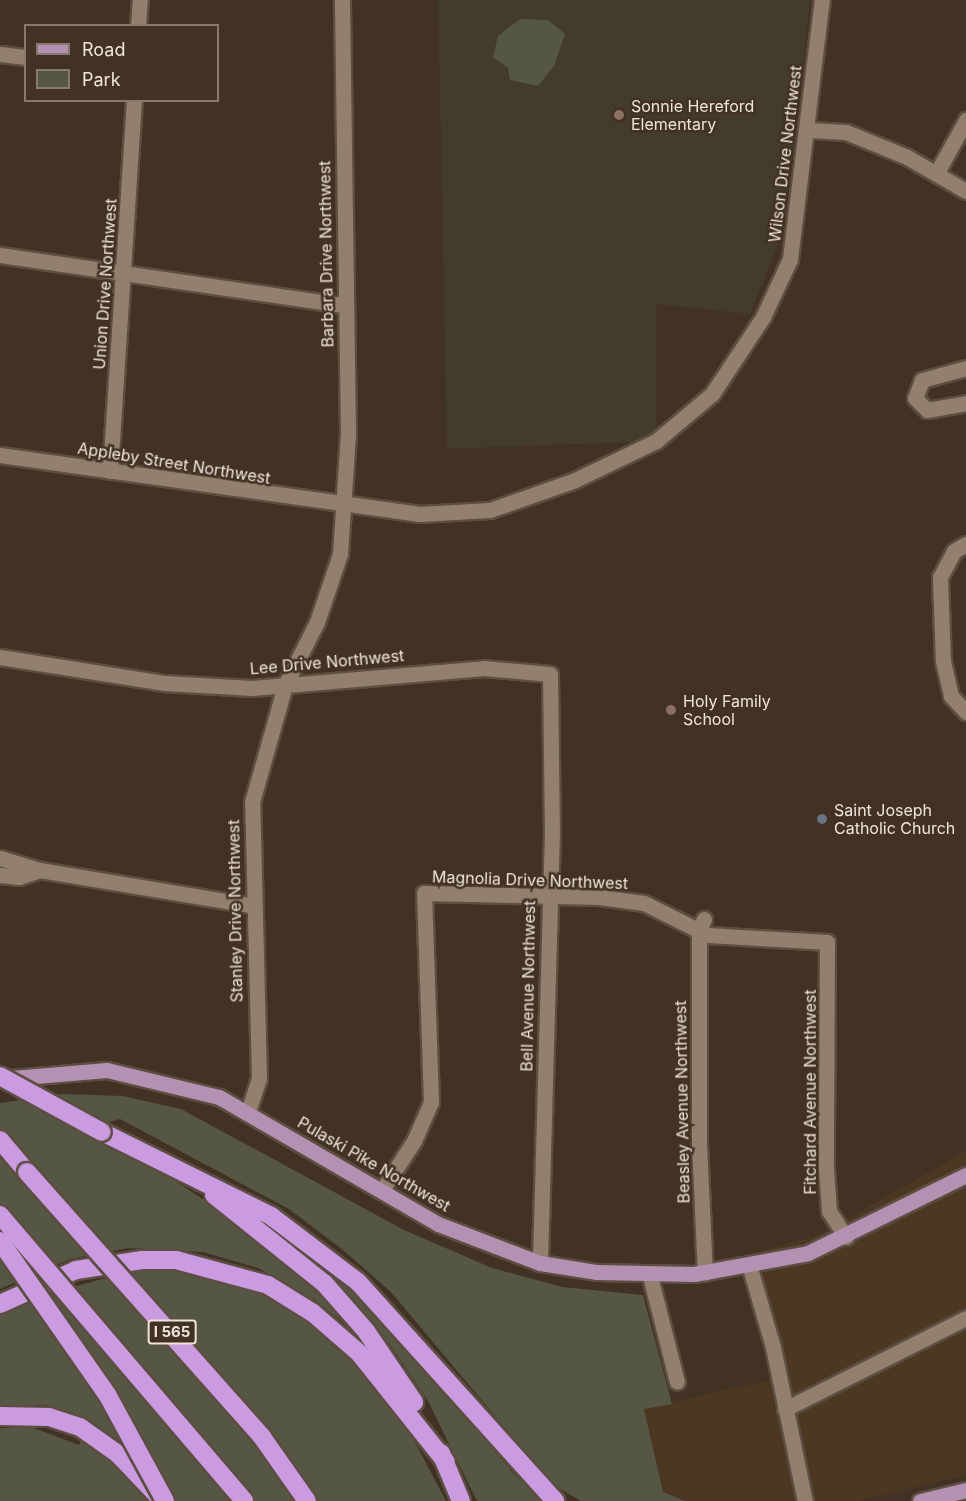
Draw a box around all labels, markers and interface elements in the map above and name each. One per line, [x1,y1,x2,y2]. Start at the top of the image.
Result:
legend [24,24,219,102]
text: Road [82,39,125,60]
street label: Wilson Drive Northwest [765,64,805,244]
text: Park [82,69,121,90]
place label: Sonnie Hereford Elementary [631,96,754,134]
marker: Sonnie Hereford Elementary [612,108,626,122]
street label: Barbara Drive Northwest [315,160,337,348]
street label: Union Drive Northwest [89,198,121,370]
street label: Appleby Street Northwest [76,438,272,488]
street label: Lee Drive Northwest [249,646,405,678]
place label: Holy Family School [683,691,771,729]
marker: Holy Family School [664,703,678,717]
place label: Saint Joseph Catholic Church [834,800,955,838]
marker: Saint Joseph Catholic Church [815,812,829,826]
street label: Stanley Drive Northwest [224,819,246,1003]
street label: Magnolia Drive Northwest [432,867,628,893]
street label: Bell Avenue Northwest [517,900,539,1072]
street label: Fitchard Avenue Northwest [800,989,820,1195]
street label: Beasley Avenue Northwest [671,1000,693,1204]
street label: Pulaski Pike Northwest [294,1112,454,1216]
road number: I 565 [146,1320,198,1344]

